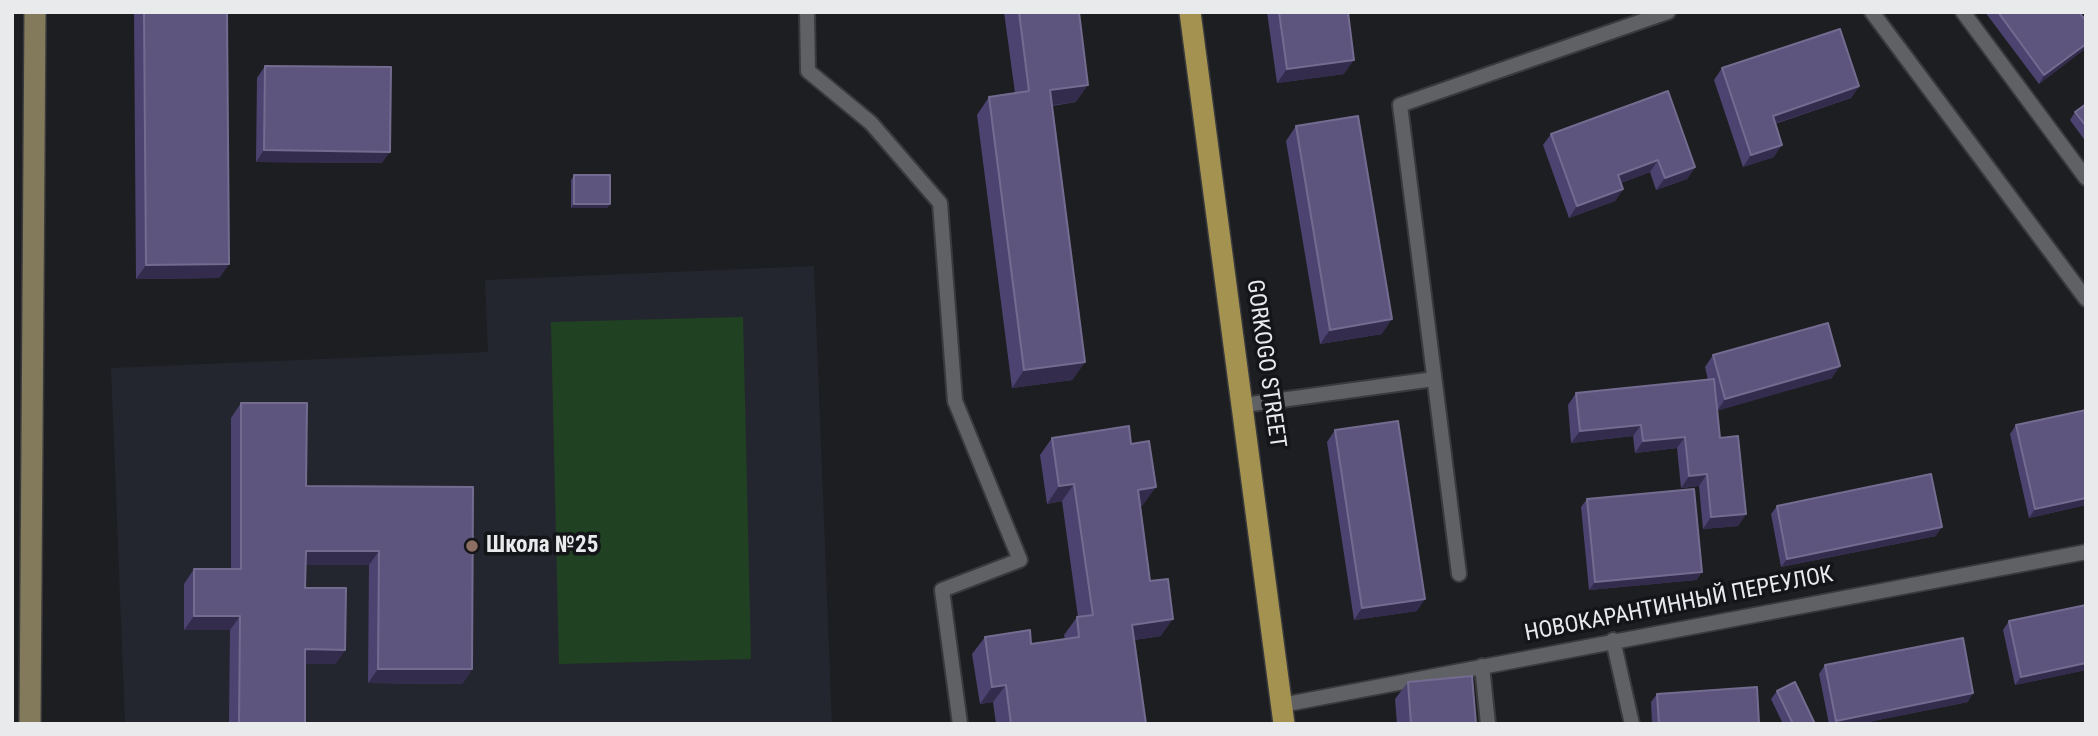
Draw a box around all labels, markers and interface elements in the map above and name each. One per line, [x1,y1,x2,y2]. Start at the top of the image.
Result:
street label: GORKOGO STREET [1240,278,1290,450]
place label: Школа №25 [486,532,598,560]
marker: Школа №25 [464,538,480,554]
street label: НОВОКАРАНТИННЫЙ ПЕРЕУЛОК [1523,562,1835,648]

